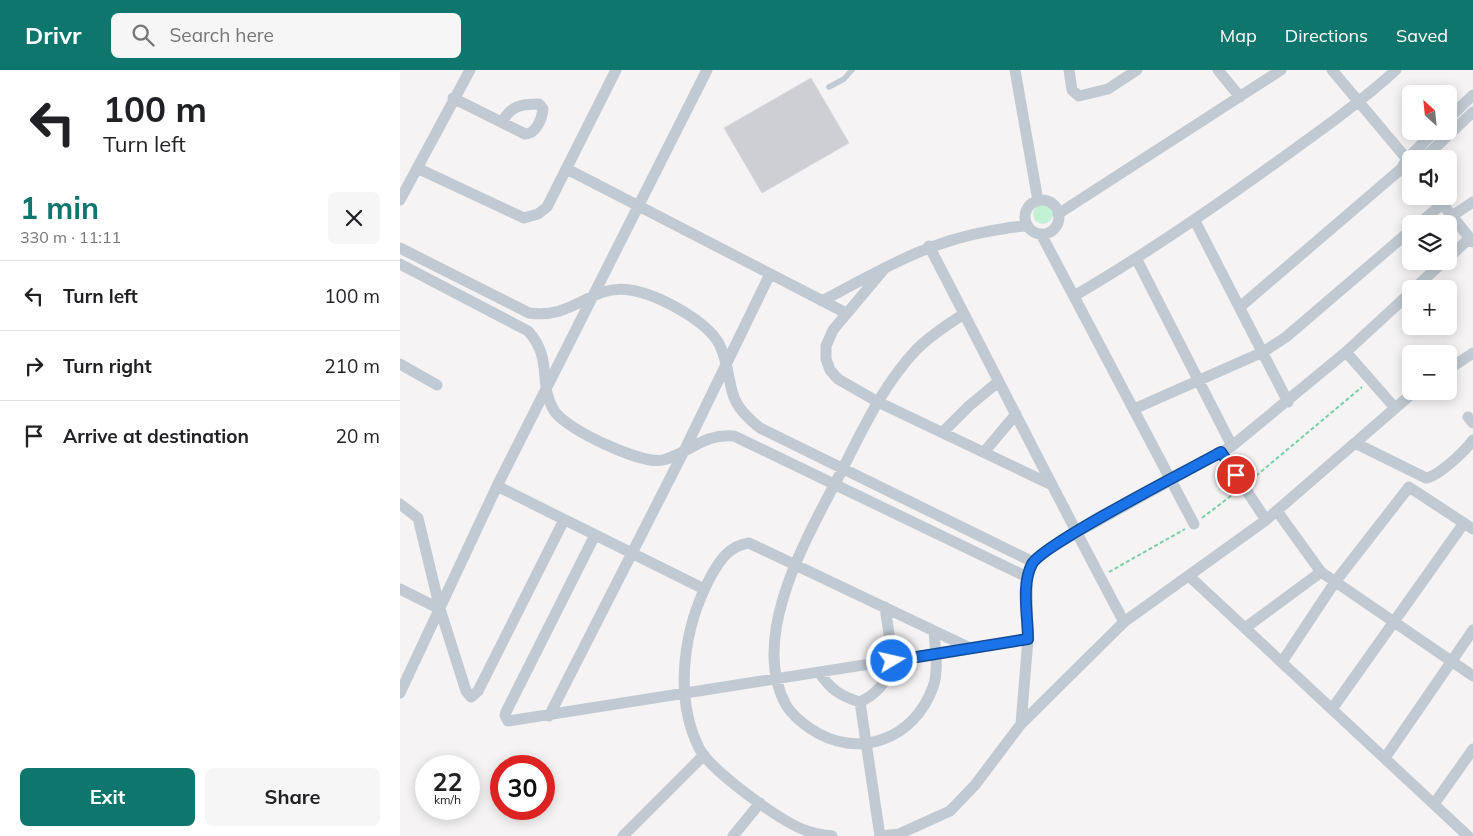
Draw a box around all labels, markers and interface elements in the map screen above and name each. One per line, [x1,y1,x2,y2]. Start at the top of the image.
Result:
search box [111,13,461,58]
text: Drivr [25,20,81,50]
icon: search [129,21,157,49]
text: Search here [169,23,274,47]
text: Map [1220,24,1257,47]
text: Directions [1285,24,1368,47]
text: Saved [1396,24,1448,47]
north arrow [1402,85,1458,140]
map controls [1402,85,1457,400]
text: 100 m [103,87,207,131]
icon: left [20,90,85,155]
text: Turn left [103,130,186,158]
button: sound [1402,150,1457,205]
text: 1 min [20,189,99,227]
button: close [328,192,380,244]
button: layers [1402,215,1457,270]
text: 330 m · 11:11 [20,227,121,247]
button: + [1402,280,1457,335]
icon: left [20,282,48,310]
text: Turn left [63,284,138,308]
text: 100 m [324,284,380,308]
button: − [1402,345,1457,400]
icon: right [20,352,48,380]
text: Turn right [63,354,152,378]
text: 210 m [324,354,380,378]
icon: arrive [20,422,48,450]
text: Arrive at destination [63,424,249,448]
text: 20 m [336,424,380,448]
pin [1215,454,1257,496]
icon: arrive [1222,461,1250,489]
position arrow [865,634,917,686]
speed limit sign: 30 [490,755,555,820]
text: 22 [432,766,463,797]
button: Exit [20,768,195,826]
button: Share [205,768,380,826]
text: km/h [434,792,461,807]

